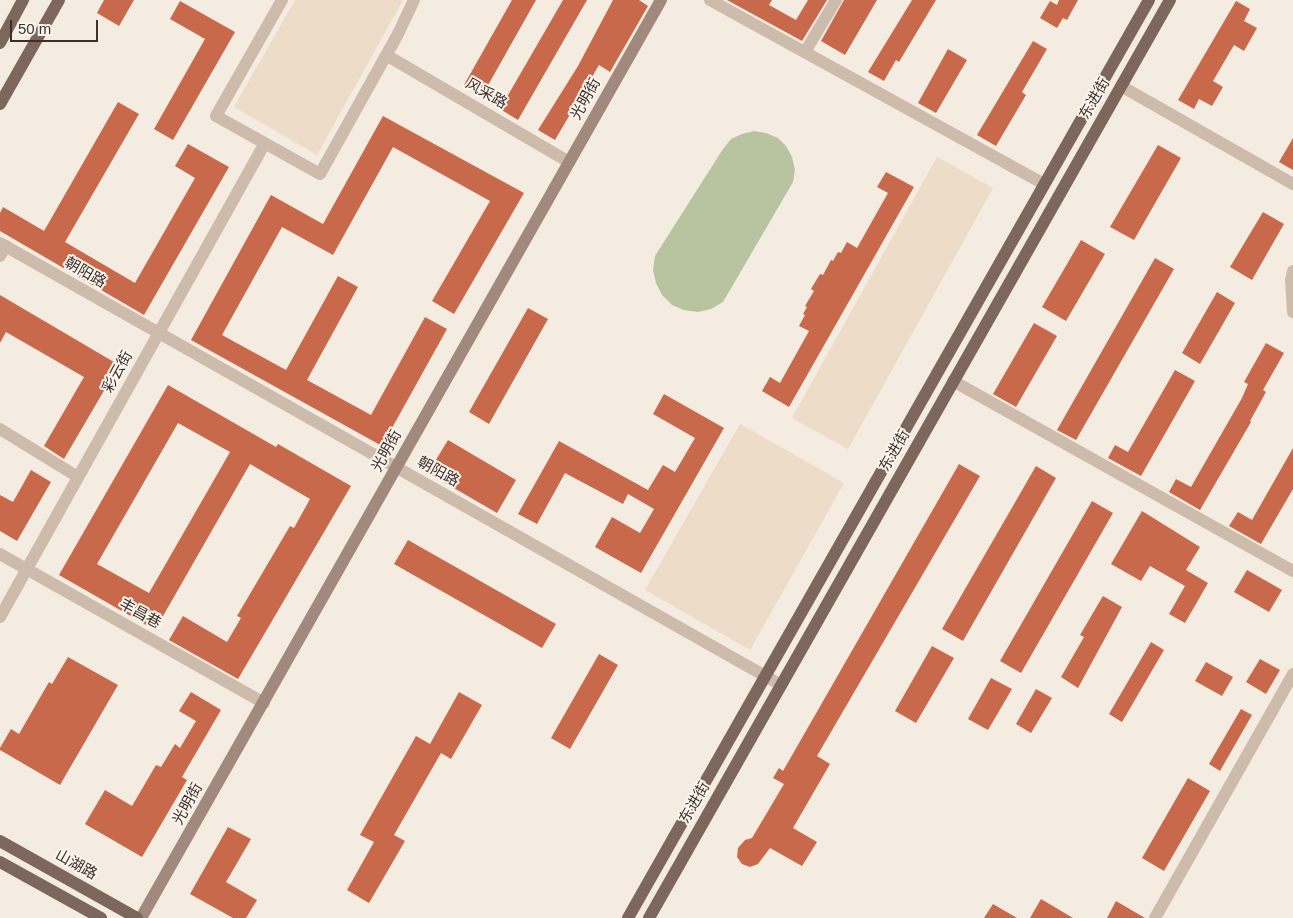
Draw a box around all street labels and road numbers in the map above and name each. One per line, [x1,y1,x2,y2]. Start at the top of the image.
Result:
street label: 风采路 [462,75,510,113]
street label: 光明街 [567,75,605,123]
street label: 东进街 [1076,75,1114,123]
street label: 朝阳路 [61,254,109,292]
street label: 彩云街 [99,348,137,396]
street label: 光明街 [368,427,406,475]
street label: 东进街 [876,427,914,475]
street label: 朝阳路 [414,453,462,491]
street label: 丰昌巷 [116,595,164,633]
street label: 东进街 [676,779,714,827]
street label: 光明街 [169,780,207,828]
street label: 山湖路 [52,846,100,884]

